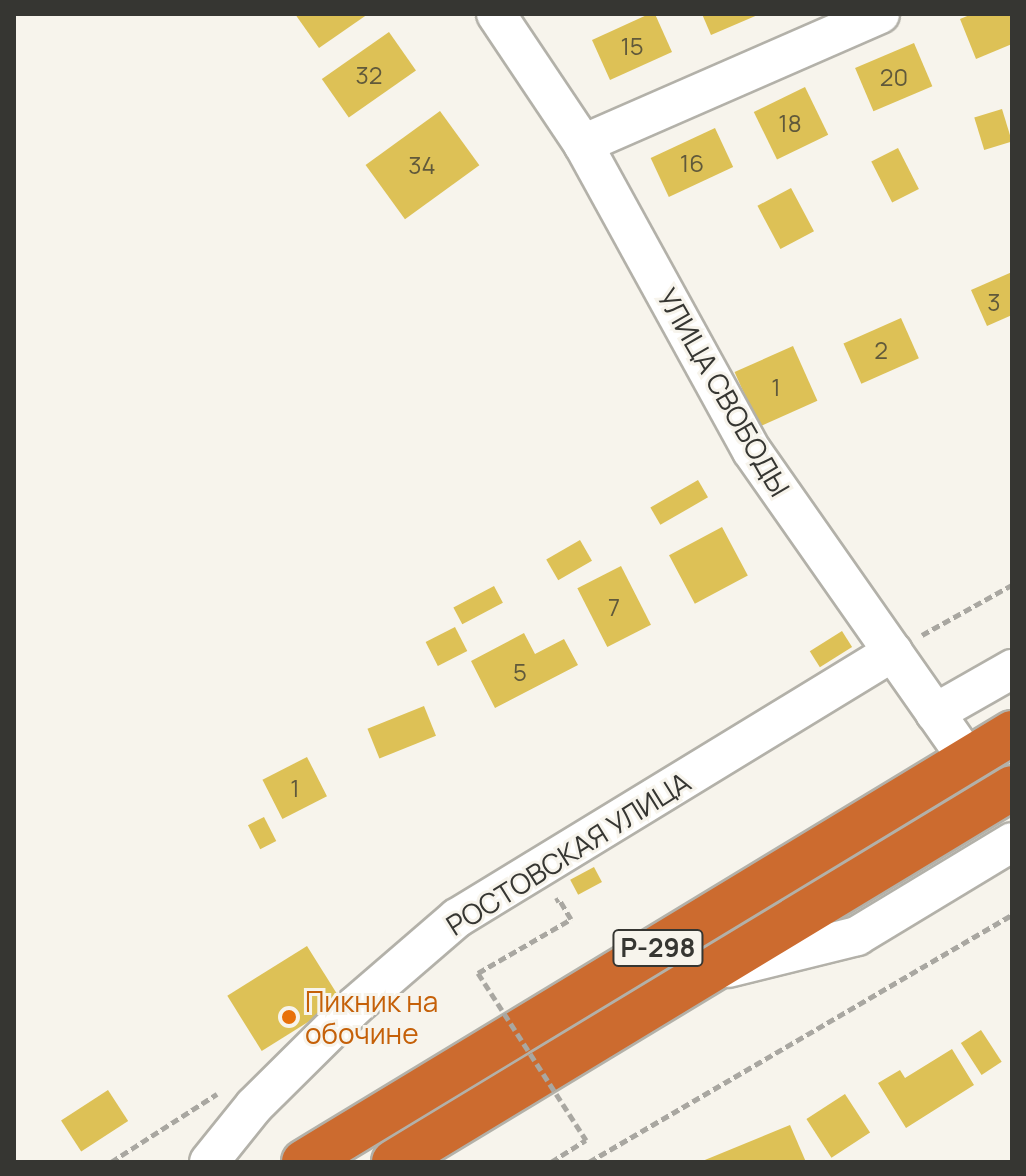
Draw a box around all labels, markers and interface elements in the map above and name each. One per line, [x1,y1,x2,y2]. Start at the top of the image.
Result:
house number: 15 [620,32,644,60]
house number: 32 [356,61,382,89]
house number: 20 [880,63,908,91]
house number: 18 [778,109,802,137]
house number: 16 [680,149,704,177]
house number: 34 [408,151,436,179]
street label: УЛИЦА СВОБОДЫ [651,282,797,502]
house number: 3 [987,288,1001,316]
house number: 2 [874,336,888,364]
house number: 1 [771,373,781,401]
house number: 7 [608,593,620,621]
house number: 5 [513,658,527,686]
street label: РОСТОВСКАЯ УЛИЦА [440,764,696,942]
house number: 1 [290,774,300,802]
road number: Р-298 [612,926,704,970]
place label: Пикник на обочине [305,984,438,1050]
marker: Пикник на обочине [280,1008,298,1026]

